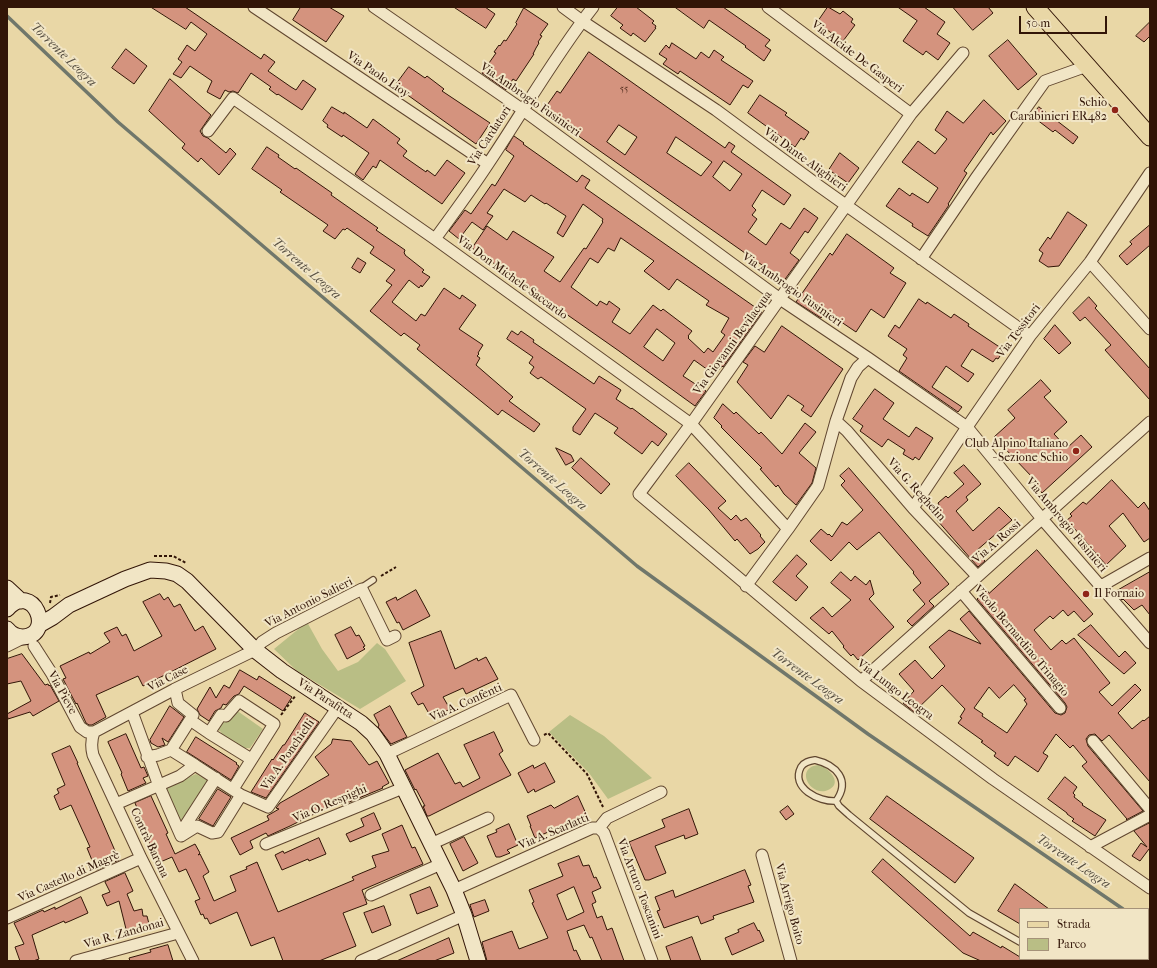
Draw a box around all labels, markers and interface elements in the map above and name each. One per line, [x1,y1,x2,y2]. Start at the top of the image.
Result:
scale bar [1021,8,1109,34]
text: 50 m [1026,16,1050,30]
street label: Via Alcide De Gasperi [808,18,906,96]
water label: Torrente Leogra [27,20,99,90]
street label: Via Paolo Lioy [344,49,412,101]
street label: Via Ambrogio Fusinieri [477,60,583,140]
house number: 55 [620,84,628,96]
place label: Schio Carabinieri ER482 [1010,96,1107,124]
street label: Via Cardatori [465,103,515,169]
marker: Schio Carabinieri ER482 [1110,105,1120,115]
street label: Via Dante Alighieri [760,125,850,195]
street label: Via Don Michele Saccardo [454,233,570,323]
water label: Torrente Leogra [268,235,344,303]
street label: Via Ambrogio Fusinieri [739,250,845,330]
street label: Via Giovanni Bevilacqua [691,288,775,398]
street label: Via Tessitori [994,301,1044,361]
place label: Club Alpino Italiano - Sezione Schio [965,437,1068,465]
water label: Torrente Leogra [514,446,590,514]
marker: Club Alpino Italiano - Sezione Schio [1071,446,1081,456]
street label: Via G. Reghelin [884,455,948,525]
street label: Via Ambrogio Fusinieri [1022,475,1110,575]
street label: Via A. Rossi [970,517,1024,567]
street label: Via Antonio Salieri [263,575,355,631]
street label: Vicolo Bernardino Trinagio [970,582,1072,700]
place label: Il Fornaio [1094,587,1144,601]
marker: Il Fornaio [1081,589,1091,599]
water label: Torrente Leogra [768,645,846,709]
street label: Via Lungo Leogra [854,657,936,723]
street label: Via Case [145,663,191,695]
street label: Via Pieve [44,669,80,717]
street label: Via Parafitta [294,676,356,722]
street label: Via A. Confenti [428,681,504,725]
street label: Via A. Ponchielli [258,717,318,793]
street label: Via O. Respighi [291,782,369,826]
street label: Contrà Barona [127,806,171,880]
street label: Via A. Scarlatti [517,811,591,853]
water label: Torrente Leogra [1033,832,1113,892]
street label: Via Arturo Toscanini [613,837,665,941]
street label: Via Castello di Magrè [16,848,122,906]
street label: Via Arrigo Boito [771,862,807,946]
legend [1019,908,1149,960]
street label: Via R. Zandonai [82,916,166,952]
text: Strada [1057,917,1090,931]
text: Parco [1057,937,1086,951]

